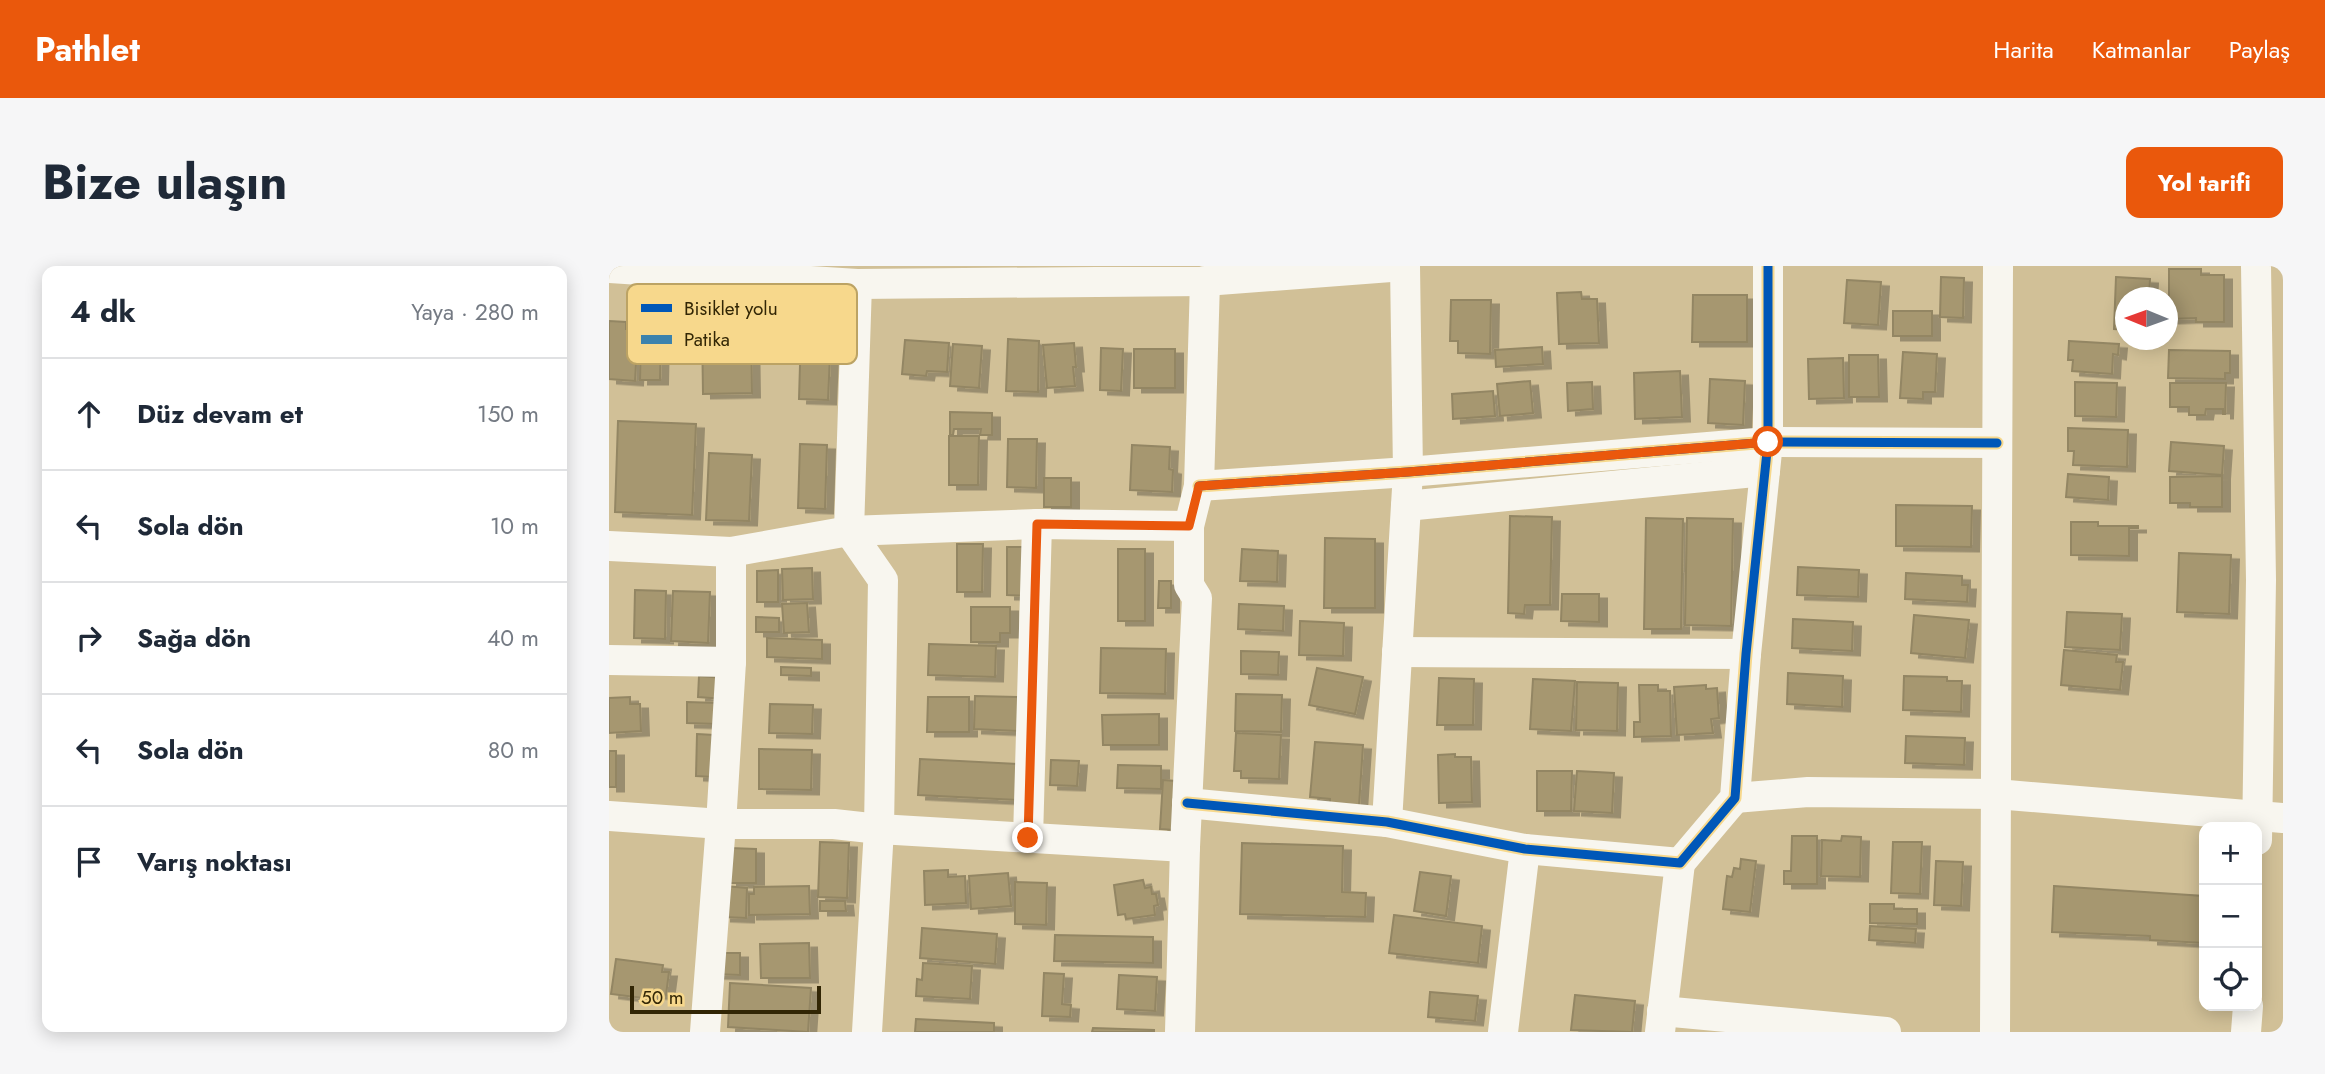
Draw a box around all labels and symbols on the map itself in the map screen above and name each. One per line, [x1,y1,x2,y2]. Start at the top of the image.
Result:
legend [627,284,857,364]
north arrow [2115,287,2178,350]
text: Bisiklet yolu [684,295,778,322]
text: Patika [684,326,730,353]
route start [1752,426,1783,457]
route end [1012,822,1043,853]
scale bar [630,983,821,1015]

